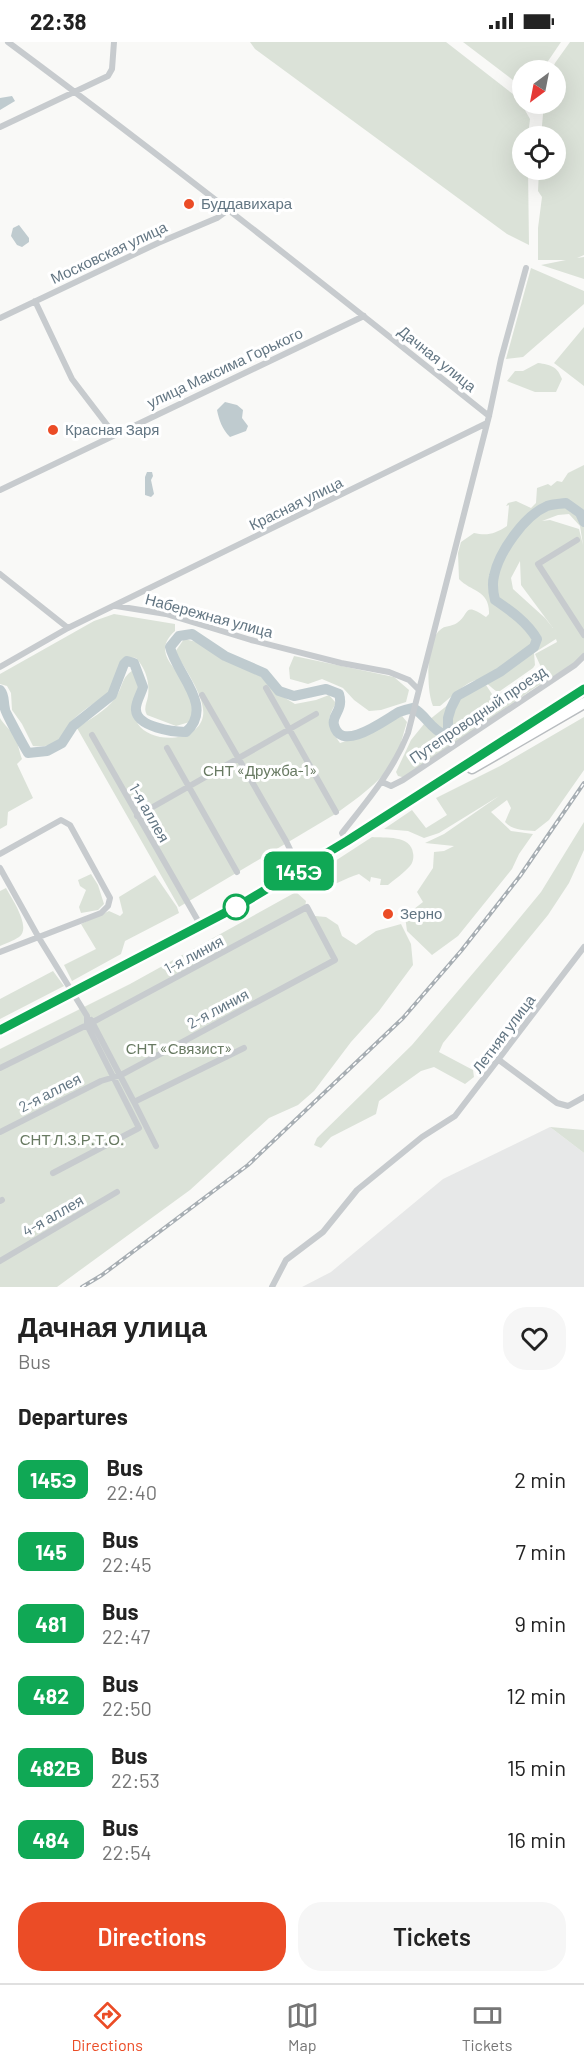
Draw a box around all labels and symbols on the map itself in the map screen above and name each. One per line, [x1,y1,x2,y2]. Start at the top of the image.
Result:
north arrow [512,60,566,114]
place label: Буддавихара [201,194,293,212]
marker: Буддавихара [182,197,196,211]
street label: Московская улица [47,217,170,287]
street label: Дачная улица [395,321,481,396]
street label: улица Максима Горького [144,323,305,411]
place label: Красная Заря [65,420,159,438]
marker: Красная Заря [46,423,60,437]
street label: Красная улица [246,472,346,534]
street label: Набережная улица [143,589,276,641]
street label: Путепроводный проезд [406,661,550,767]
park label: СНТ «Дружба-1» [203,761,317,779]
street label: 1-я аллея [126,780,174,845]
line badge: 145Э [257,852,341,890]
unlabelled marker [223,894,249,920]
place label: Зерно [400,904,442,922]
marker: Зерно [381,907,395,921]
street label: 1-я линия [161,931,226,977]
street label: 2-я линия [184,984,251,1032]
street label: Летняя улица [468,990,539,1076]
park label: СНТ «Связист» [126,1039,232,1057]
street label: 2-я аллея [15,1069,84,1115]
park label: СНТ Л.З.Р.Т.О. [20,1130,124,1148]
street label: 4-я аллея [19,1190,86,1240]

